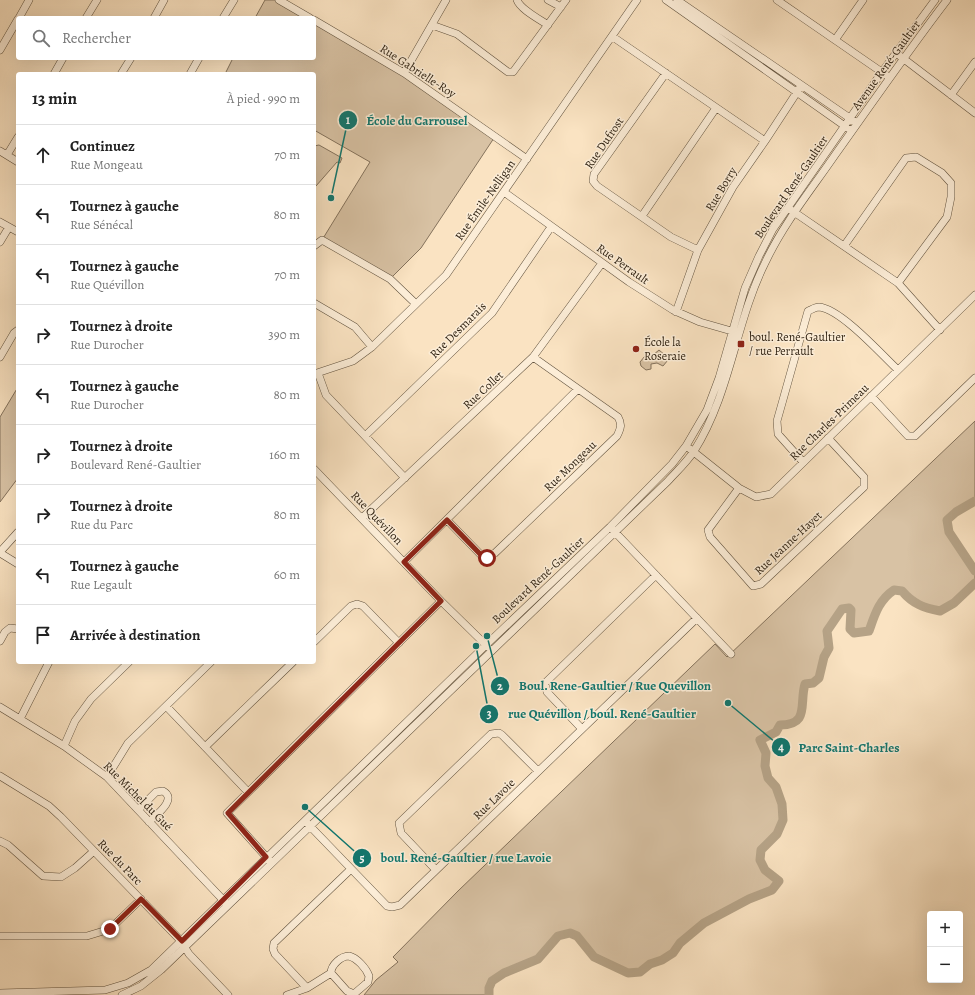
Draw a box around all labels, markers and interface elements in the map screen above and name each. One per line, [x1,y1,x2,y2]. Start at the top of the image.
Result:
search box [16,16,316,60]
street label: Avenue René-Gaultier [847,17,924,114]
icon: search [30,27,52,49]
text: Rechercher [62,28,131,48]
street label: Rue Gabrielle-Roy [377,40,460,102]
text: 13 min [32,87,77,110]
text: À pied · 990 m [227,90,300,107]
callout: École du Carrousel [338,108,475,133]
text: 1 [346,112,351,128]
text: École du Carrousel [367,112,468,129]
street label: Rue Dufrost [581,114,627,172]
street label: Boulevard René-Gaultier [751,132,832,242]
text: Continuez [70,136,135,156]
icon: ahead [32,144,54,166]
text: 70 m [274,146,300,163]
text: Rue Mongeau [70,156,143,173]
street label: Rue Émile-Nelligan [451,156,519,243]
street label: Rue Borry [702,163,741,214]
text: Tournez à gauche [70,196,179,216]
icon: left [32,204,54,226]
text: 80 m [273,206,300,223]
text: Rue Sénécal [70,216,133,233]
street label: Rue Perrault [594,240,652,288]
text: Tournez à gauche [70,256,179,276]
icon: left [32,264,54,286]
text: 70 m [274,266,300,283]
text: Rue Quévillon [70,276,144,293]
street label: Rue Desmarais [426,298,490,362]
text: Tournez à droite [70,316,173,336]
icon: right [32,324,54,346]
text: 390 m [268,326,300,343]
place label: boul. René-Gaultier / rue Perrault [749,329,846,359]
place label: École la Roseraie [644,334,686,364]
text: Rue Durocher [70,336,144,353]
marker: boul. René-Gaultier / rue Perrault [736,339,746,349]
marker: École la Roseraie [631,344,641,354]
street label: Rue Collet [459,367,507,413]
text: Tournez à gauche [70,376,179,396]
street label: Rue Charles-Primeau [786,380,873,464]
icon: left [32,384,54,406]
text: 80 m [273,386,300,403]
text: Rue Durocher [70,396,144,413]
text: Tournez à droite [70,436,173,456]
street label: Rue Mongeau [540,437,600,495]
icon: right [32,444,54,466]
text: 160 m [269,446,300,463]
text: Boulevard René-Gaultier [70,456,201,473]
street label: Rue Quévillon [347,488,407,549]
text: Tournez à droite [70,496,173,516]
icon: right [32,504,54,526]
text: 80 m [273,506,300,523]
street label: Rue Jeanne-Hayet [751,507,825,579]
text: Rue du Parc [70,516,133,533]
street label: Boulevard René-Gaultier [488,533,588,627]
route start [478,549,496,567]
text: Tournez à gauche [70,556,179,576]
icon: left [32,564,54,586]
text: 60 m [274,566,300,583]
text: Rue Legault [70,576,132,593]
icon: arrive [32,624,54,646]
text: Arrivée à destination [70,625,201,645]
callout: Boul. Rene-Gaultier / Rue Quevillon [490,673,719,698]
text: Boul. Rene-Gaultier / Rue Quevillon [519,677,712,694]
text: 2 [497,678,503,694]
callout: rue Quévillon / boul. René-Gaultier [479,701,704,726]
text: rue Quévillon / boul. René-Gaultier [508,705,697,722]
text: 3 [486,706,492,722]
callout: Parc Saint-Charles [771,734,908,759]
text: 4 [778,739,784,755]
text: Parc Saint-Charles [798,739,900,756]
street label: Rue Michel du Gué [100,758,176,834]
street label: Rue Lavoie [470,775,518,823]
street label: Rue du Parc [94,836,146,888]
callout: boul. René-Gaultier / rue Lavoie [352,845,559,870]
text: boul. René-Gaultier / rue Lavoie [380,849,551,866]
text: 5 [359,850,365,866]
map controls [927,911,963,983]
button: + [927,911,963,947]
route end [101,920,119,938]
button: − [927,947,963,983]

